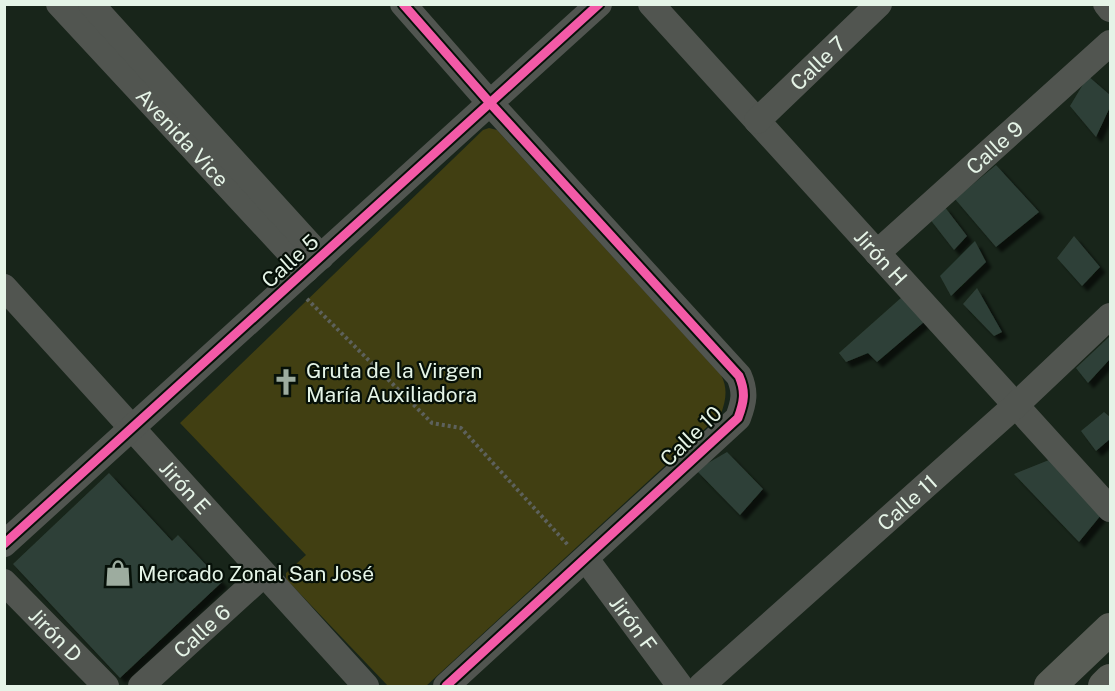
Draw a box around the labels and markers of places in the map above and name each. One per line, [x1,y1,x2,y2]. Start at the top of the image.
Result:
place label: Gruta de la Virgen María Auxiliadora [306,358,482,407]
church icon: Gruta de la Virgen María Auxiliadora [271,367,301,397]
shop icon: Mercado Zonal San José [103,558,133,588]
place label: Mercado Zonal San José [138,561,374,586]

